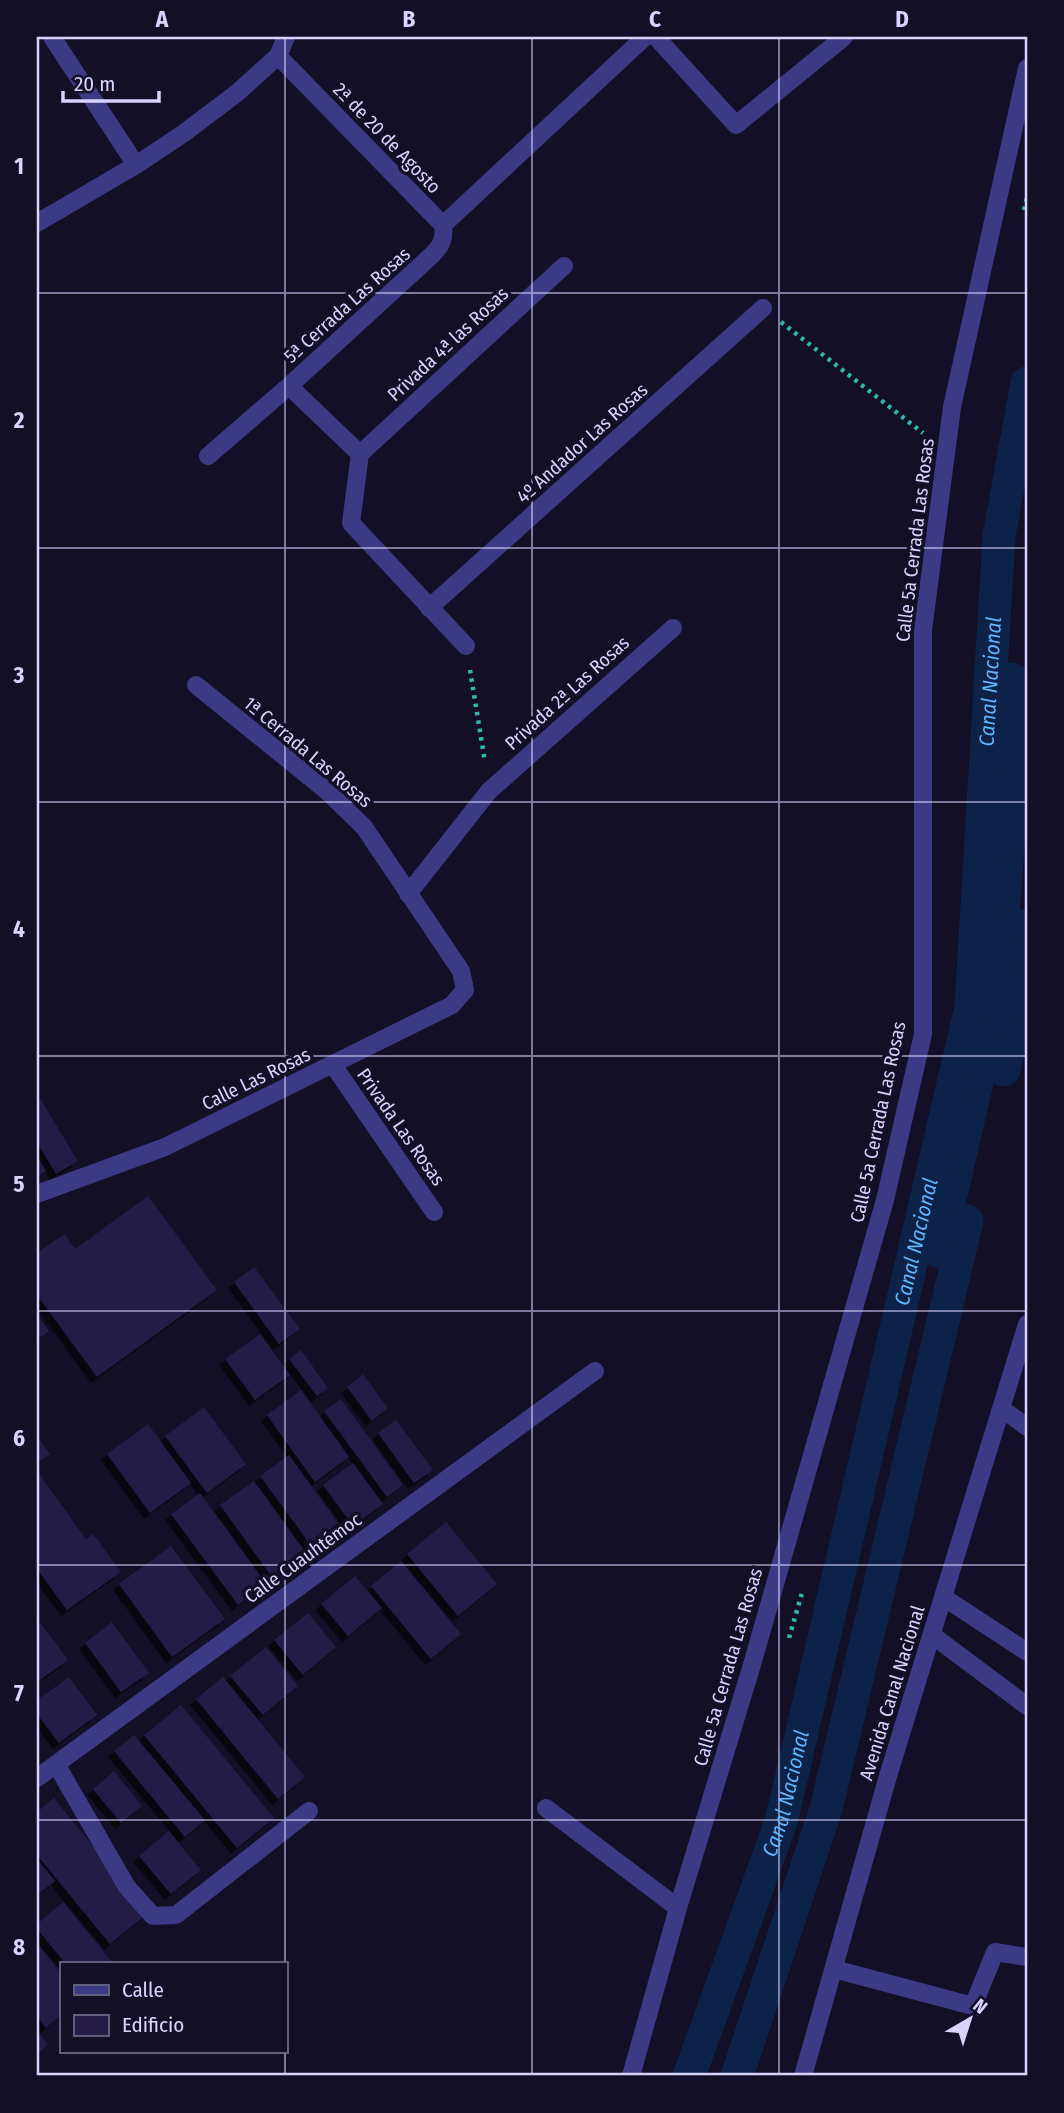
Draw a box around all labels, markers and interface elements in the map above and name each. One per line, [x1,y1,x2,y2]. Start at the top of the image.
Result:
text: A [155,5,169,33]
text: B [403,5,416,33]
text: C [649,5,661,33]
text: D [895,5,909,33]
scale bar [63,60,159,104]
text: 20 m [74,71,115,97]
street label: 2ª de 20 de Agosto [328,78,446,198]
text: 1 [14,152,24,180]
street label: 5ª Cerrada Las Rosas [279,242,415,368]
street label: Privada 4ª las Rosas [383,282,513,406]
street label: 4º Andador Las Rosas [512,378,652,508]
text: 2 [13,406,25,434]
street label: Calle 5a Cerrada Las Rosas [891,437,939,643]
water label: Canal Nacional [974,616,1007,747]
street label: Privada 2ª Las Rosas [500,631,634,755]
text: 3 [13,661,25,689]
street label: 1ª Cerrada Las Rosas [239,692,377,812]
text: 4 [13,915,25,943]
street label: Calle 5a Cerrada Las Rosas [845,1019,911,1225]
street label: Calle Las Rosas [198,1043,314,1115]
street label: Privada Las Rosas [352,1064,450,1190]
text: 5 [13,1170,25,1198]
water label: Canal Nacional [889,1176,944,1308]
text: 6 [13,1424,25,1452]
street label: Calle Cuauhtémoc [240,1508,366,1608]
street label: Calle 5a Cerrada Las Rosas [689,1565,767,1769]
street label: Avenida Canal Nacional [854,1603,930,1783]
text: 7 [14,1679,24,1707]
water label: Canal Nacional [757,1728,815,1860]
text: 8 [13,1933,25,1961]
legend [60,1962,287,2054]
text: Calle [122,1977,164,2003]
north arrow [934,1983,1004,2054]
text: N [969,1994,992,2019]
text: Edificio [122,2012,184,2038]

